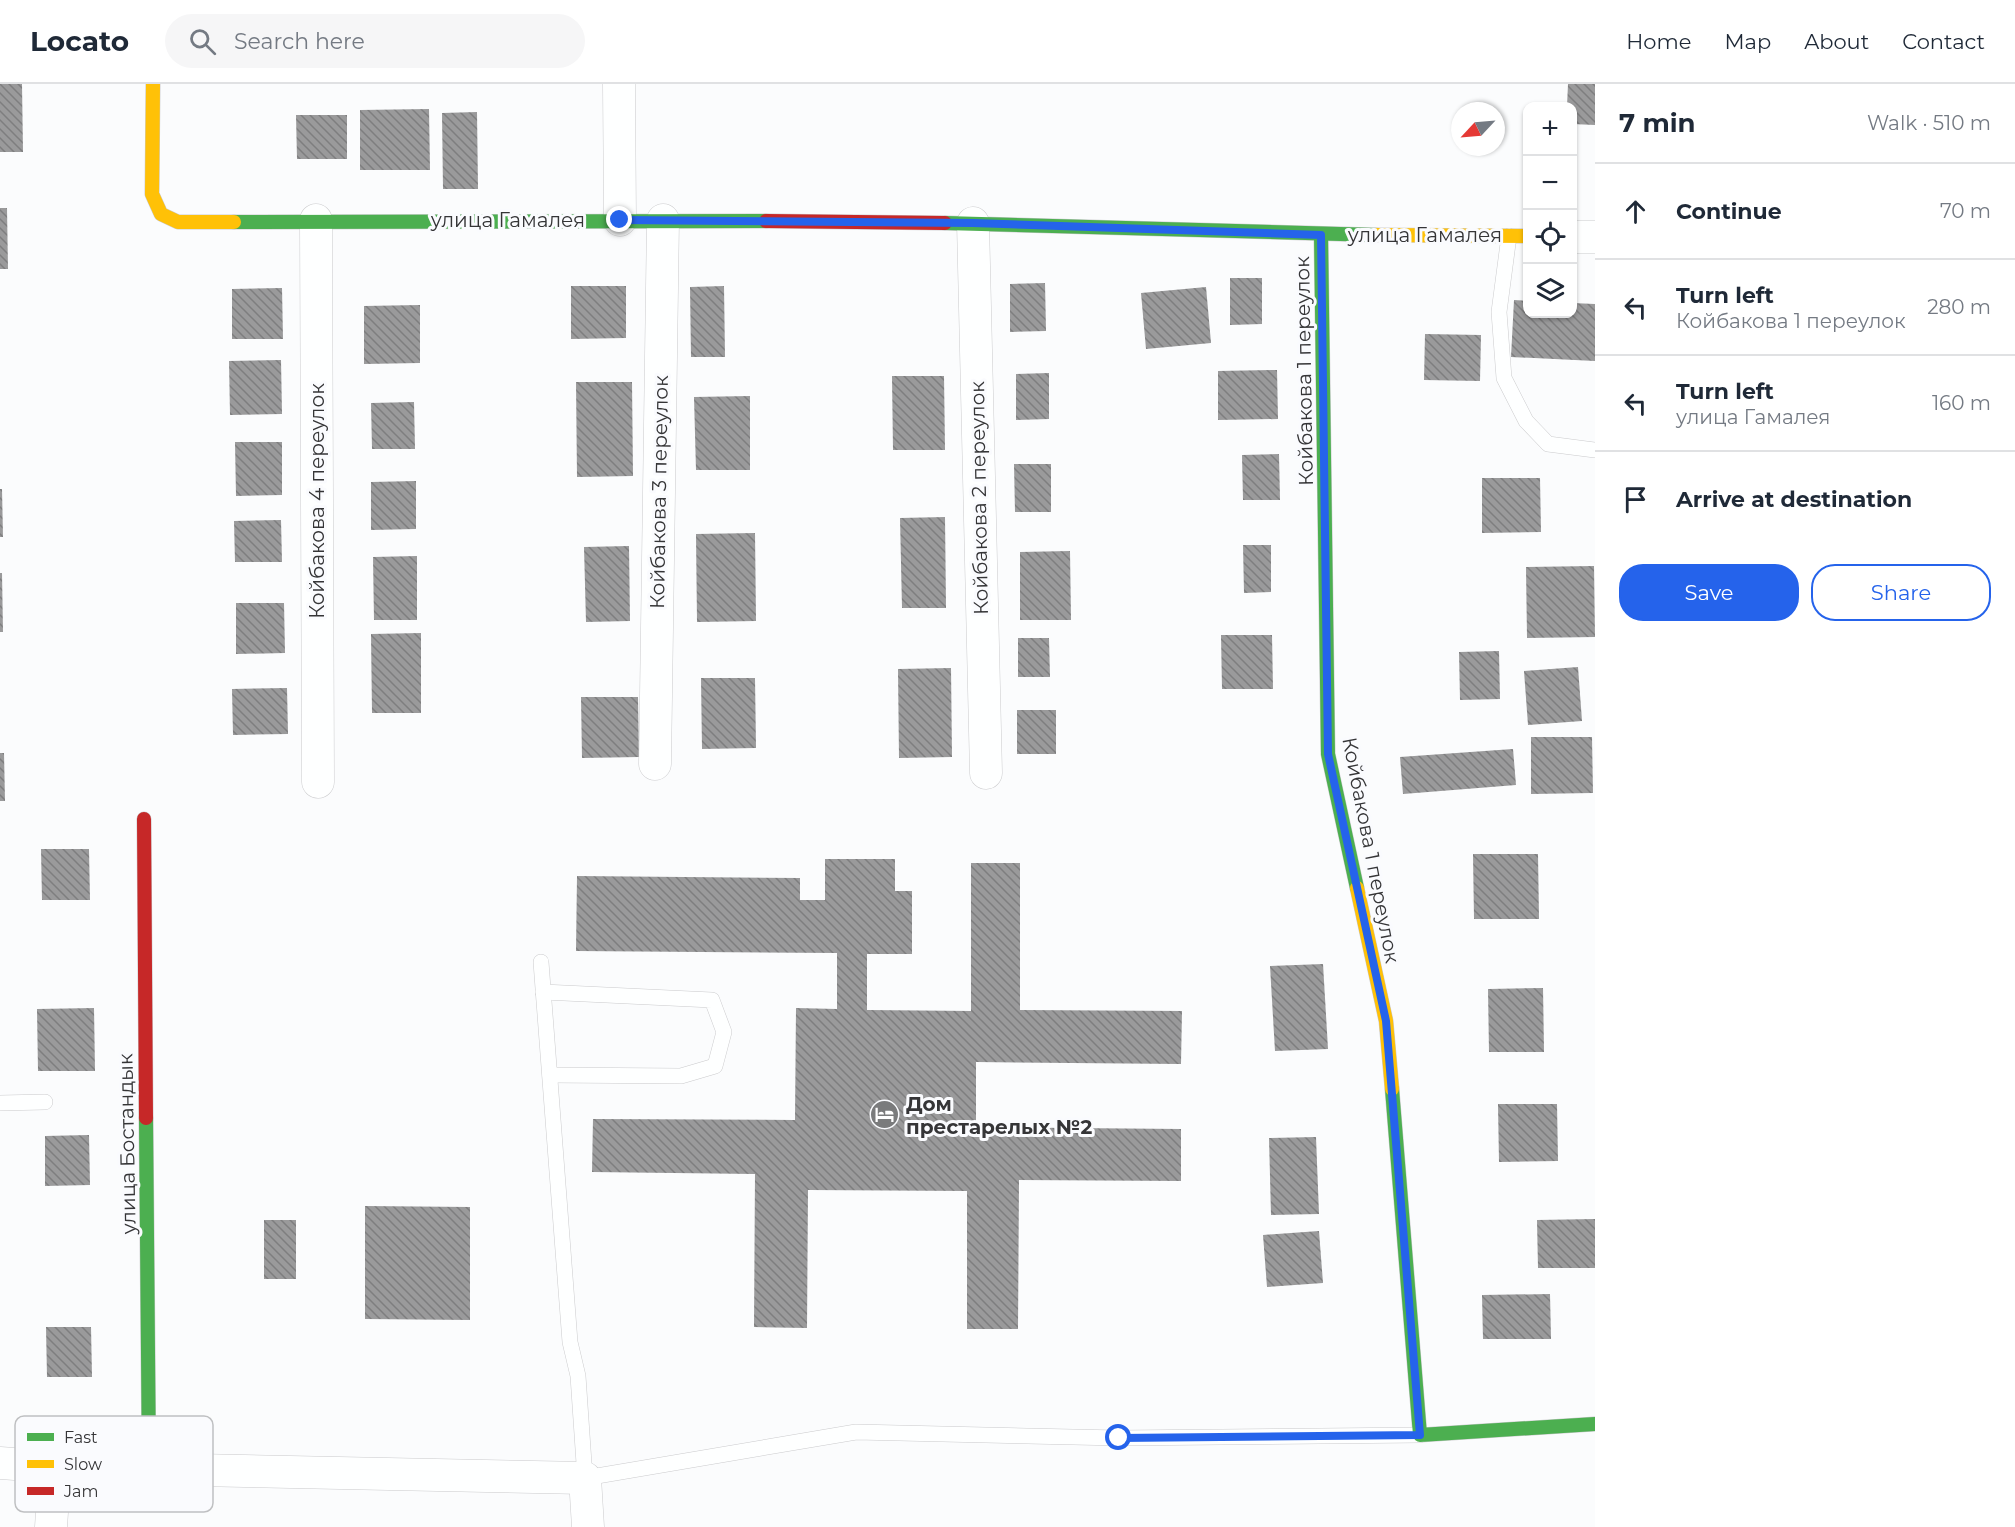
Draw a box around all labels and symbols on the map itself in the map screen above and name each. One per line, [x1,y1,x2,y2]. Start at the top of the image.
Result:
north arrow [1451,102,1505,156]
route end [606,206,632,232]
street label: улица Гамалея [430,208,585,232]
street label: улица Гамалея [1347,223,1502,247]
street label: Койбакова 1 переулок [1290,256,1318,486]
street label: Койбакова 3 переулок [645,375,673,609]
street label: Койбакова 2 переулок [965,381,993,615]
street label: Койбакова 4 переулок [305,383,329,619]
street label: Койбакова 1 переулок [1337,735,1405,965]
street label: улица Бостандык [113,1053,141,1236]
place label: Дом престарелых №2 [906,1092,1092,1139]
hotel icon: Дом престарелых №2 [869,1099,901,1131]
legend [15,1416,213,1512]
route start [1105,1424,1131,1450]
text: Fast [64,1428,98,1447]
text: Slow [64,1455,102,1474]
text: Jam [63,1482,98,1501]

